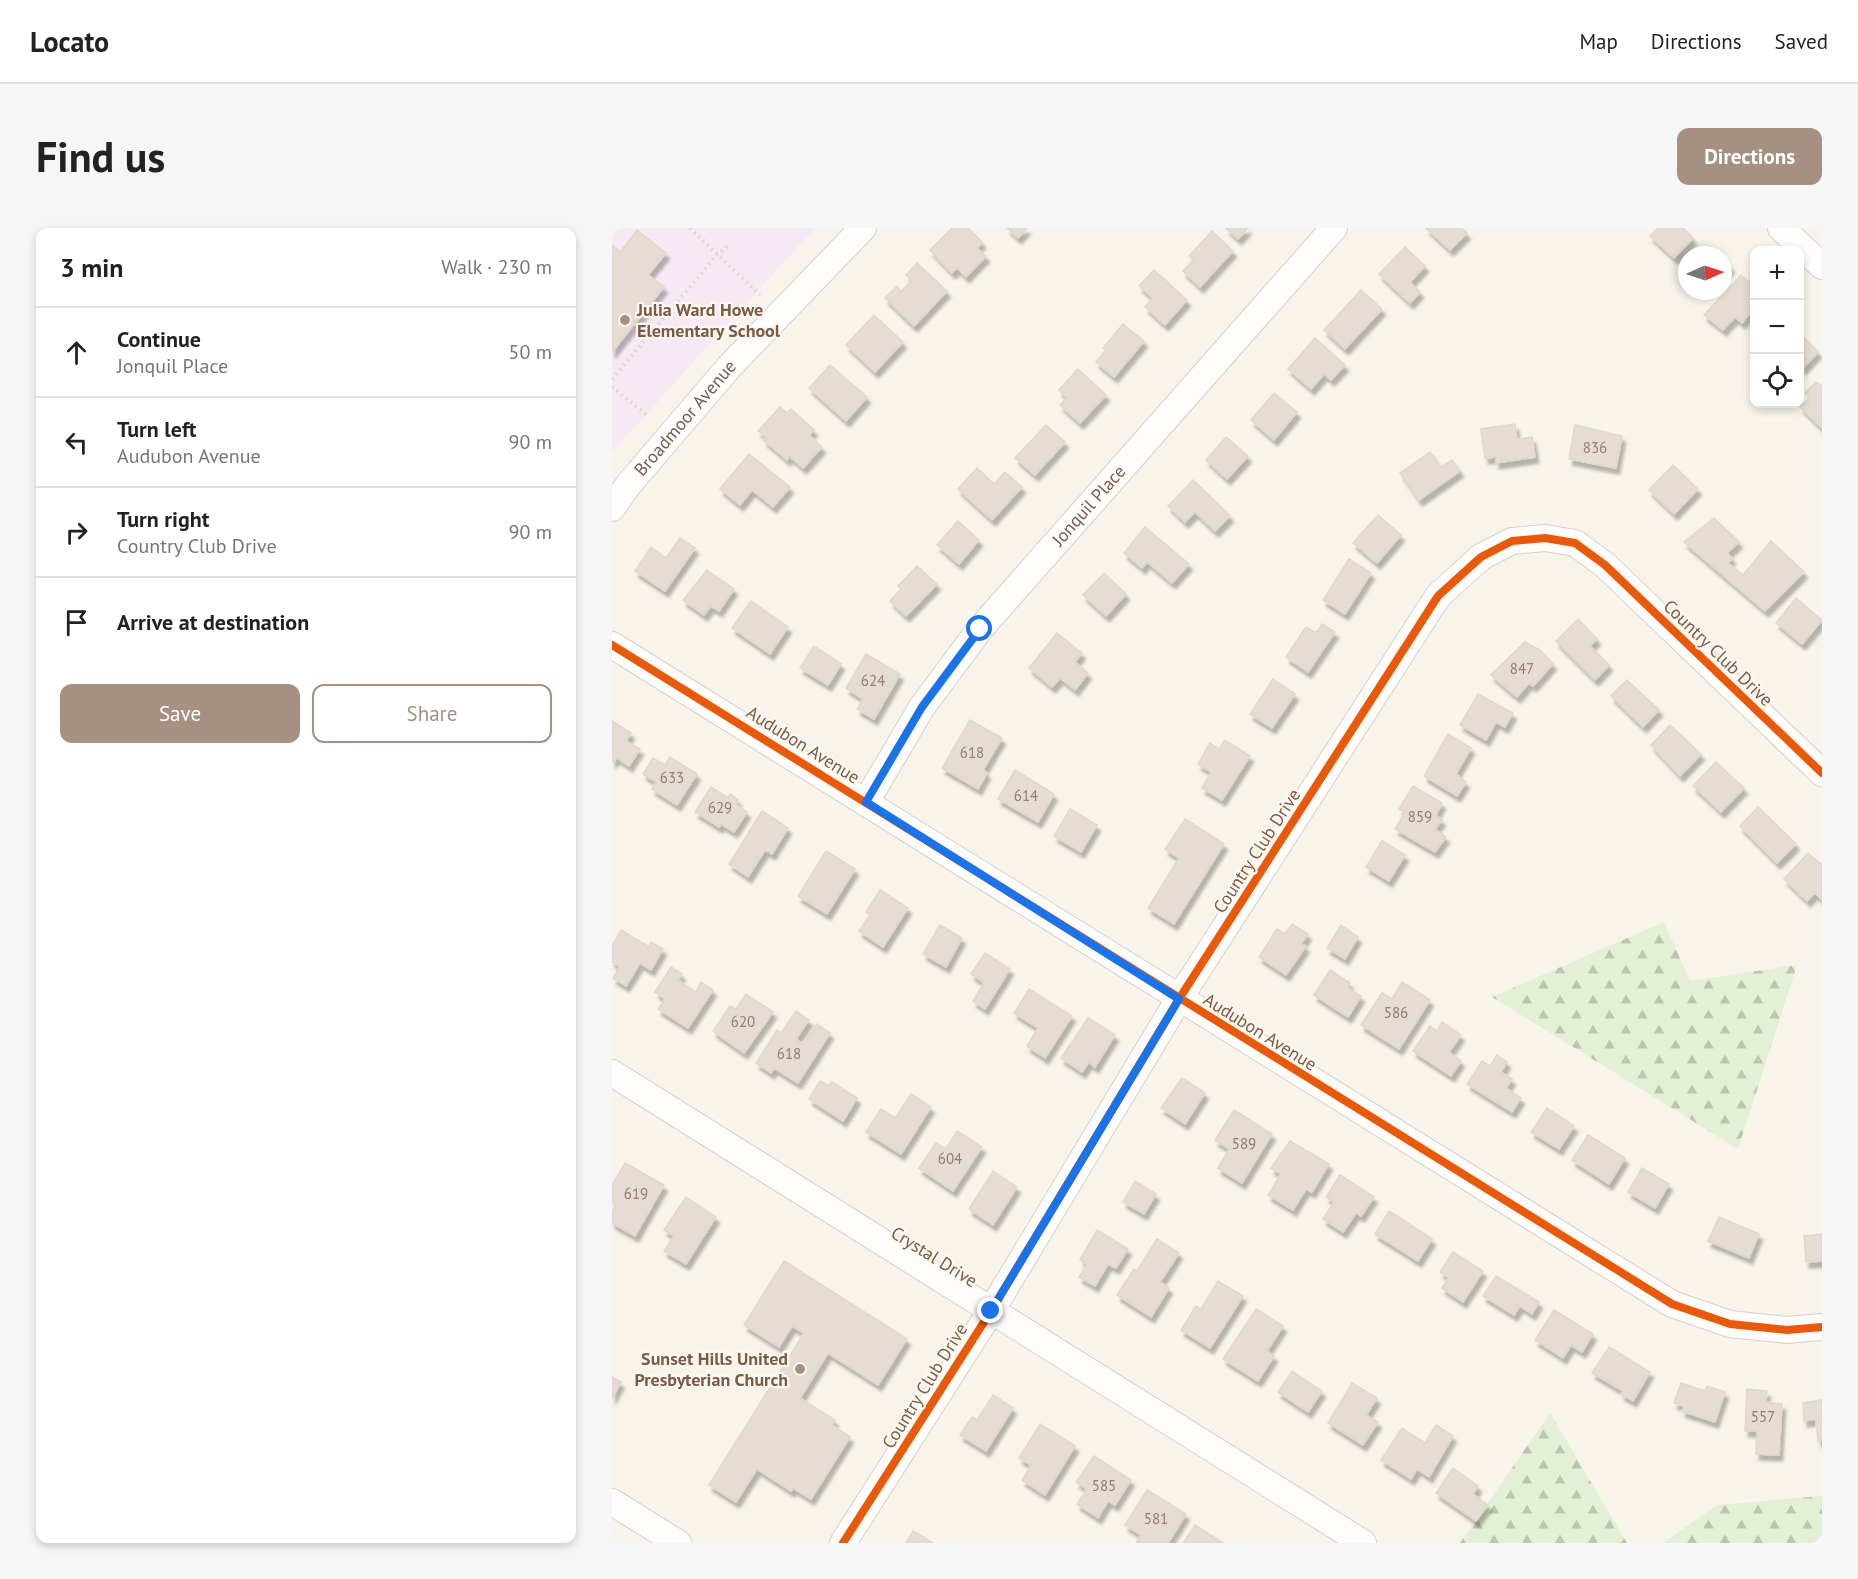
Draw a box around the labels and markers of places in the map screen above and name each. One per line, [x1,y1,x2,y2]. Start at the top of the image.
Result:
place label: Julia Ward Howe Elementary School [636,298,781,342]
marker: Julia Ward Howe Elementary School [618,313,632,327]
place label: Sunset Hills United Presbyterian Church [634,1347,788,1391]
marker: Sunset Hills United Presbyterian Church [793,1362,807,1376]

